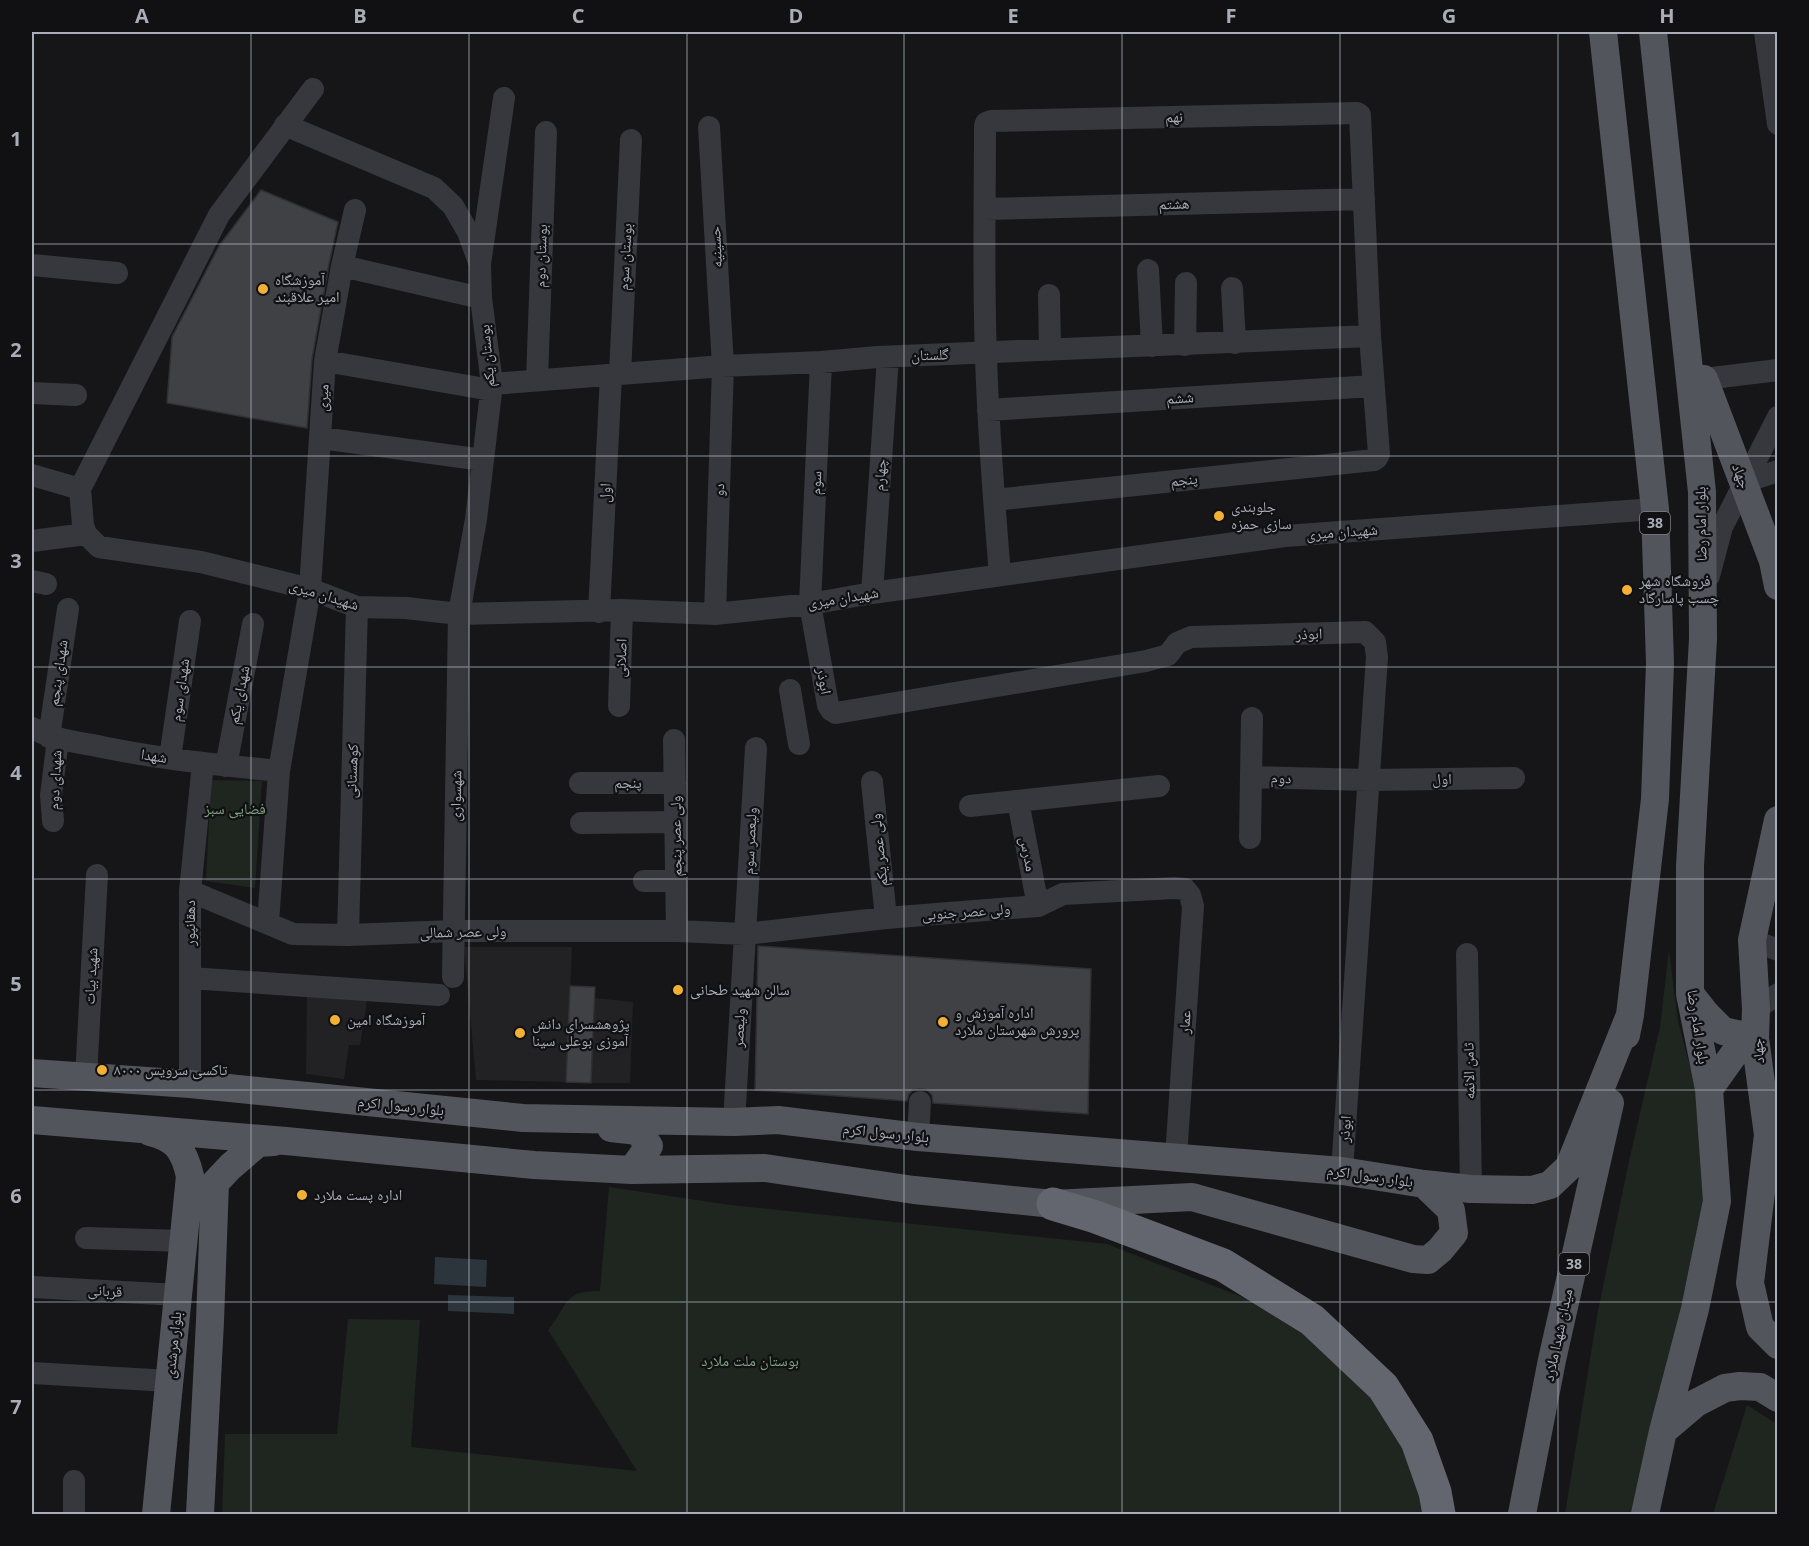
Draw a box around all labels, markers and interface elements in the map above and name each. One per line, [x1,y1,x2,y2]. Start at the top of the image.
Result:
text: A [135,2,149,29]
text: B [353,2,367,29]
text: C [572,2,585,29]
text: D [789,2,803,29]
text: E [1007,2,1019,29]
text: F [1226,2,1236,29]
text: G [1442,2,1456,29]
text: H [1659,2,1675,29]
street label: نهم [1165,106,1183,127]
text: 1 [10,125,22,152]
street label: هشتم [1158,192,1190,215]
street label: بوستان سوم [612,223,637,291]
street label: بوستان دوم [529,224,552,288]
street label: حسینیه [704,225,726,268]
place label: آموزشگاه امیر علاقبند [275,269,340,306]
marker: آموزشگاه امیر علاقبند [256,282,270,296]
street label: بوستان یکم [473,324,500,388]
text: 2 [10,336,22,363]
street label: گلستان [911,343,950,366]
street label: میری [311,384,334,412]
street label: ششم [1165,386,1195,409]
street label: چهارم [868,458,891,492]
street label: جهاد [1728,460,1756,491]
street label: پنجم [1169,468,1199,491]
street label: سوم [805,470,826,495]
street label: اول [594,483,615,503]
street label: دو [708,483,728,497]
street label: بلوار امام رضا [1689,486,1712,562]
place label: جلوبندی سازی حمزه [1231,496,1292,534]
marker: جلوبندی سازی حمزه [1212,509,1226,523]
road number: 38 [1640,512,1670,534]
street label: شهیدان میری [1305,519,1379,544]
text: 3 [10,547,22,574]
place label: فروشگاه شهر چسب پاسارگاد [1638,570,1720,607]
street label: شهیدان میری [287,574,362,615]
street label: شهیدان میری [806,581,880,614]
marker: فروشگاه شهر چسب پاسارگاد [1620,583,1634,597]
street label: ابوذر [1294,623,1323,643]
street label: شهدای پنجم [42,638,73,708]
street label: اصلانی [609,638,632,678]
street label: شهدای سوم [165,657,194,723]
street label: شهدای یکم [223,664,255,726]
street label: ابوذر [813,665,837,696]
street label: شهدا [140,743,169,767]
street label: کوهستانی [340,743,363,799]
street label: شهدای دوم [42,749,67,810]
text: 4 [10,759,22,786]
street label: دوم [1270,767,1292,788]
street label: اول [1432,768,1452,789]
street label: شهسواری [445,770,466,822]
street label: پنجم [614,772,642,793]
street label: ولی عصر پنجم [664,795,687,877]
park label: فضایی سبز [203,798,266,819]
street label: ولیعصر سوم [737,807,762,875]
street label: ولی عصر یکم [864,812,893,888]
street label: مدرس [1015,835,1042,873]
street label: ولی عصر جنوبی [921,898,1011,925]
street label: دهقانپور [179,900,199,947]
street label: ولی عصر شمالی [419,920,507,943]
street label: شهید بیات [79,947,101,1005]
text: 5 [10,970,22,997]
place label: سالن شهید طحانی [690,979,790,1000]
marker: سالن شهید طحانی [671,983,685,997]
street label: بلوار امام رضا [1682,988,1715,1066]
place label: اداره آموزش و پرورش شهرستان ملارد [955,1002,1080,1040]
street label: ولیعصر [727,1008,749,1049]
place label: آموزشگاه امین [347,1009,427,1030]
street label: عمار [1173,1009,1195,1035]
marker: آموزشگاه امین [328,1013,342,1027]
place label: پژوهشسرای دانش آموزی بوعلی سینا [532,1013,630,1051]
marker: اداره آموزش و پرورش شهرستان ملارد [936,1015,950,1029]
marker: پژوهشسرای دانش آموزی بوعلی سینا [513,1026,527,1040]
street label: جهاد [1746,1037,1768,1065]
street label: ثامن الائمه [1458,1042,1479,1100]
place label: تاکسی سرویس ۸۰۰۰ [114,1059,228,1080]
marker: تاکسی سرویس ۸۰۰۰ [95,1063,109,1077]
street label: بلوار رسول اکرم [357,1091,445,1120]
street label: ابوذر [1333,1115,1355,1144]
street label: بلوار رسول اکرم [842,1118,930,1147]
street label: بلوار رسول اکرم [1326,1159,1414,1192]
text: 6 [10,1182,22,1209]
place label: اداره پست ملارد [314,1184,402,1204]
marker: اداره پست ملارد [295,1188,309,1202]
road number: 38 [1559,1253,1589,1275]
street label: قربانی [87,1279,123,1302]
street label: میدان شهدا ملارد [1537,1287,1578,1383]
street label: بلوار مرشدی [159,1310,186,1379]
park label: بوستان ملت ملارد [701,1350,799,1371]
text: 7 [10,1393,22,1420]

